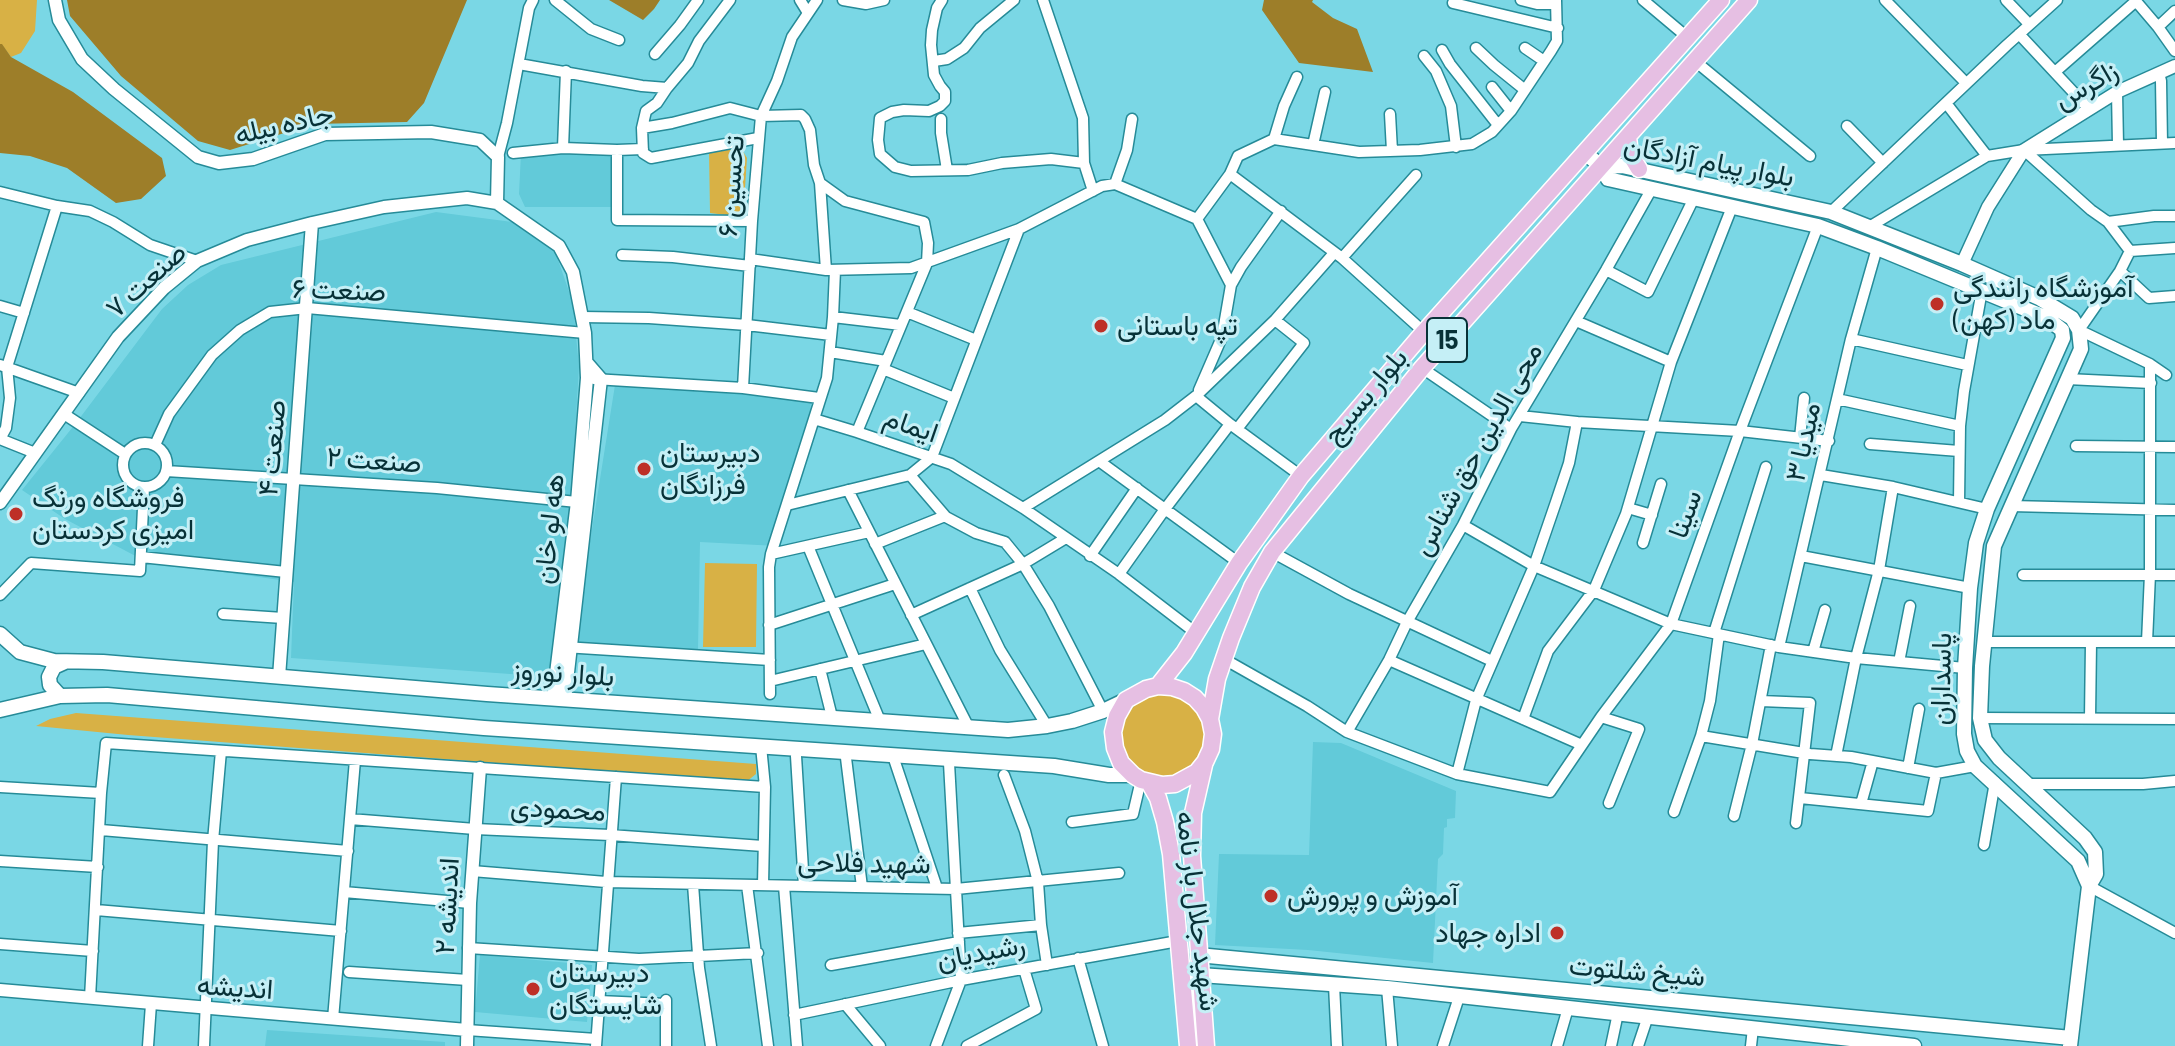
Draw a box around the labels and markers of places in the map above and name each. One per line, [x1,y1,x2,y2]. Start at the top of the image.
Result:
place label: آموزشگاه رانندگی ماد (کهن) [1953,271,2133,337]
marker: آموزشگاه رانندگی ماد (کهن) [1928,295,1946,313]
place label: تپه باستانی [1117,309,1238,343]
marker: تپه باستانی [1092,317,1110,335]
place label: دبیرستان فرزانگان [660,436,760,502]
marker: دبیرستان فرزانگان [635,460,653,478]
place label: فروشگاه ورنگ امیزی کردستان [32,481,194,547]
marker: فروشگاه ورنگ امیزی کردستان [7,505,25,523]
place label: آموزش و پرورش [1287,879,1458,913]
marker: آموزش و پرورش [1262,887,1280,905]
place label: اداره جهاد [1435,916,1541,950]
marker: اداره جهاد [1548,924,1566,942]
place label: دبیرستان شایستگان [549,956,662,1022]
marker: دبیرستان شایستگان [524,980,542,998]

